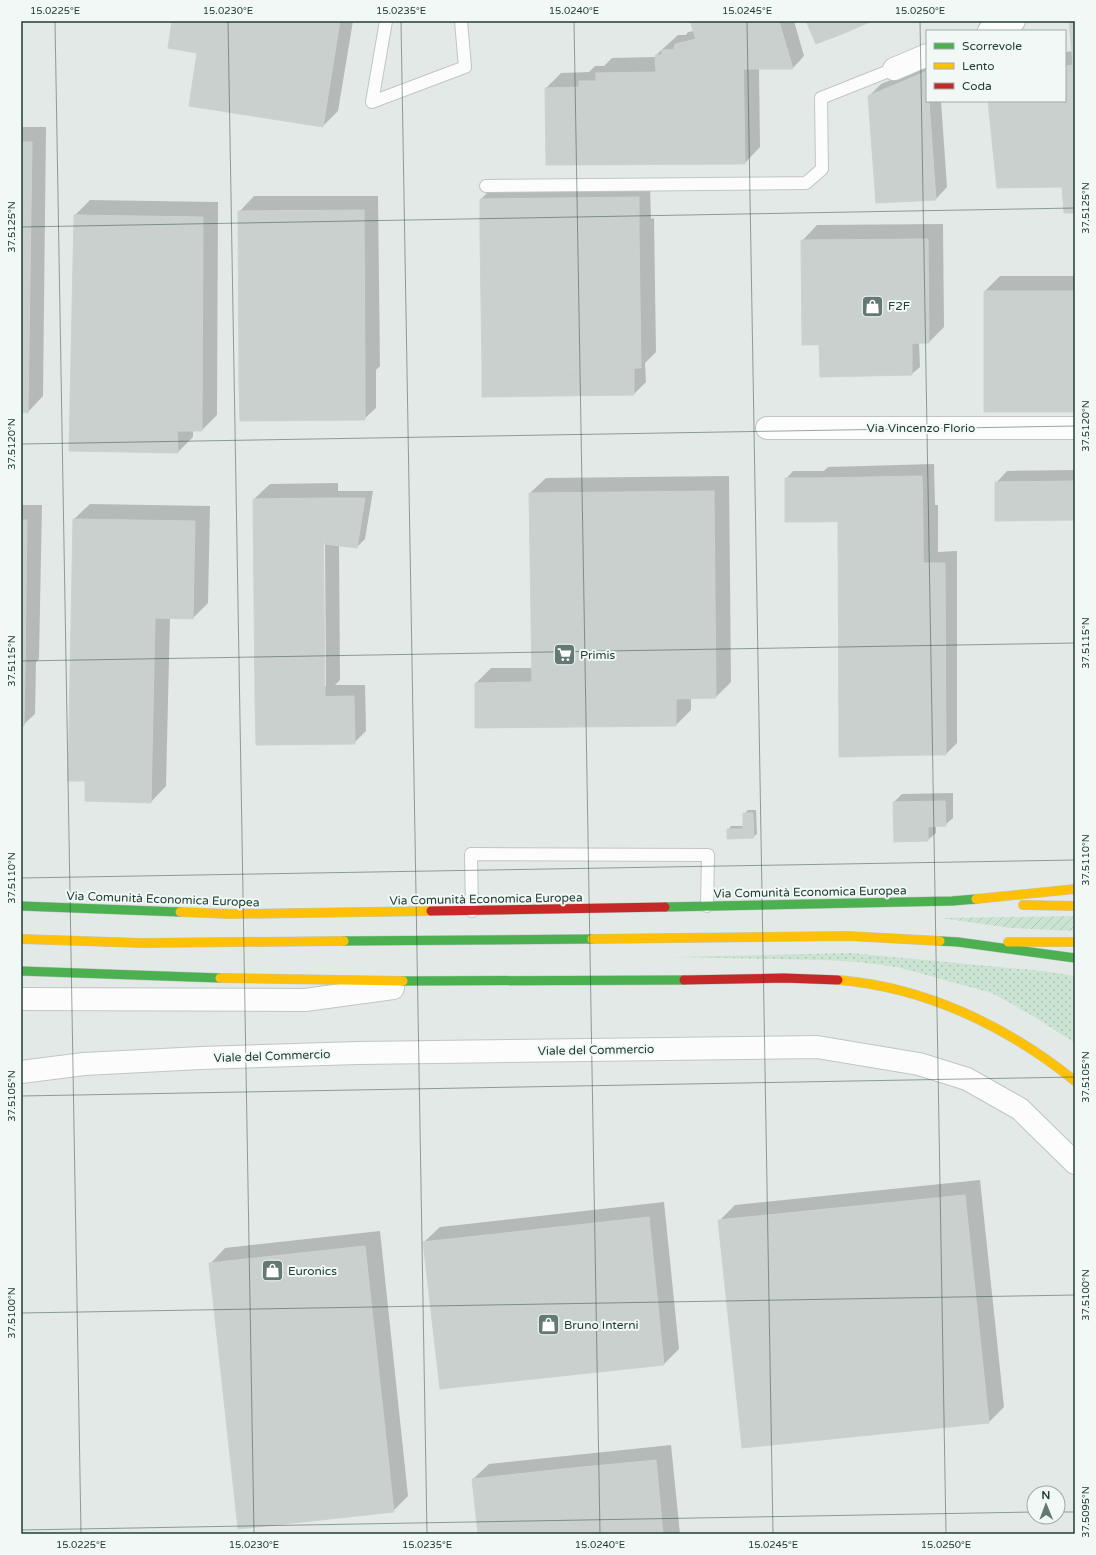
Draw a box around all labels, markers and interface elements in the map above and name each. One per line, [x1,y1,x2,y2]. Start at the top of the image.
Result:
text: 15.0225°E [30,5,80,17]
text: 15.0230°E [203,5,253,17]
text: 15.0235°E [376,5,426,17]
text: 15.0240°E [549,5,599,17]
text: 15.0245°E [722,5,772,17]
text: 15.0250°E [895,5,945,17]
legend [926,30,1066,102]
text: Scorrevole [962,39,1022,53]
text: Lento [962,59,995,73]
text: Coda [962,79,992,93]
text: 37.5125°N [1080,182,1092,234]
text: 37.5125°N [6,201,18,253]
shop icon: F2F [860,293,886,319]
place label: F2F [888,299,910,313]
text: 37.5120°N [1080,400,1092,452]
text: 37.5120°N [6,418,18,470]
street label: Via Vincenzo Florio [867,421,975,435]
text: 37.5115°N [1080,617,1092,669]
text: 37.5115°N [6,635,18,687]
supermarket icon: Primis [552,642,578,668]
place label: Primis [580,648,616,662]
text: 37.5110°N [1080,834,1092,886]
text: 37.5110°N [6,852,18,904]
street label: Via Comunità Economica Europea [713,883,907,901]
street label: Via Comunità Economica Europea [66,889,260,909]
street label: Via Comunità Economica Europea [389,890,583,908]
street label: Viale del Commercio [538,1042,654,1058]
street label: Viale del Commercio [213,1047,331,1065]
text: 37.5105°N [1080,1051,1092,1103]
text: 37.5105°N [6,1070,18,1122]
shop icon: Euronics [259,1258,285,1284]
place label: Euronics [288,1264,337,1278]
text: 37.5100°N [1080,1269,1092,1321]
text: 37.5100°N [6,1287,18,1339]
shop icon: Bruno Interni [535,1312,561,1338]
place label: Bruno Interni [564,1318,639,1332]
north arrow [1026,1485,1066,1525]
text: 37.5095°N [1080,1486,1092,1538]
text: N [1041,1489,1050,1502]
text: 15.0225°E [56,1539,106,1551]
text: 15.0230°E [229,1539,279,1551]
text: 15.0235°E [402,1539,452,1551]
text: 15.0240°E [575,1539,625,1551]
text: 15.0245°E [748,1539,798,1551]
text: 15.0250°E [921,1539,971,1551]

